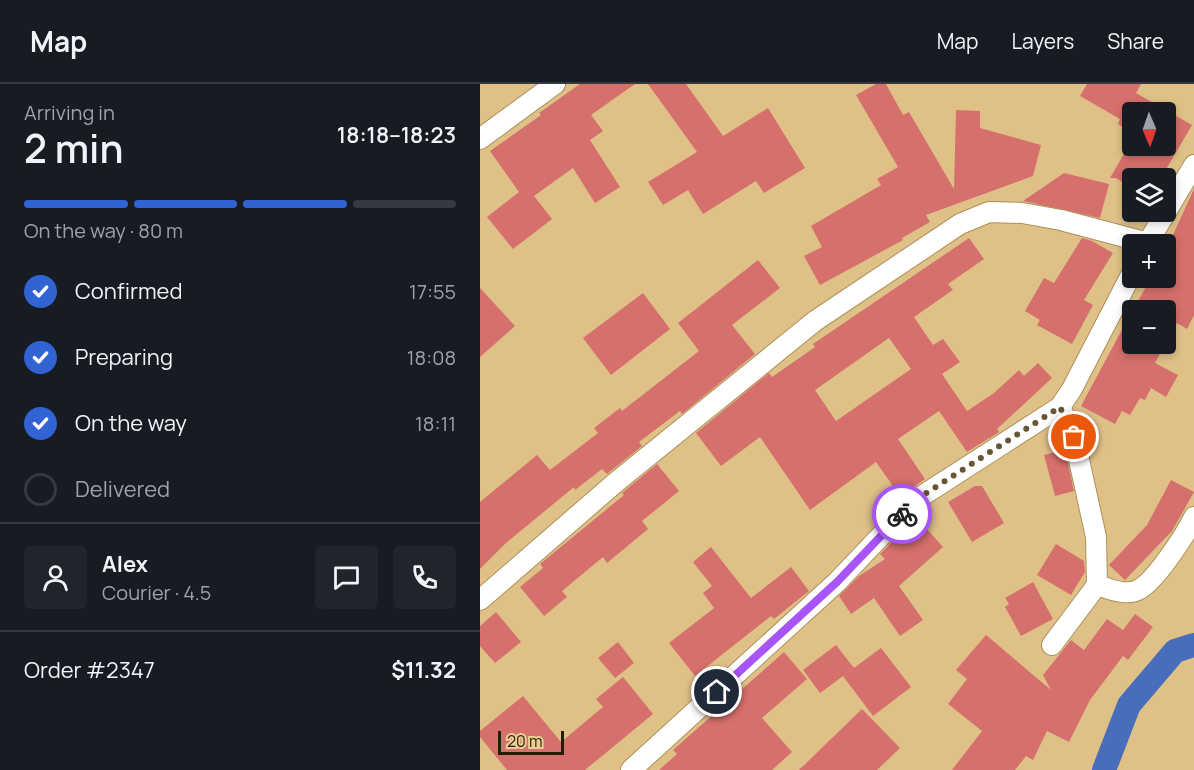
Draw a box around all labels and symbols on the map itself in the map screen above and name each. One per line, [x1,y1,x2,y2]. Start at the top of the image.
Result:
north arrow [1122,102,1176,156]
pin [1048,411,1099,462]
courier [872,484,932,544]
pin [691,666,742,717]
scale bar [498,728,564,756]

